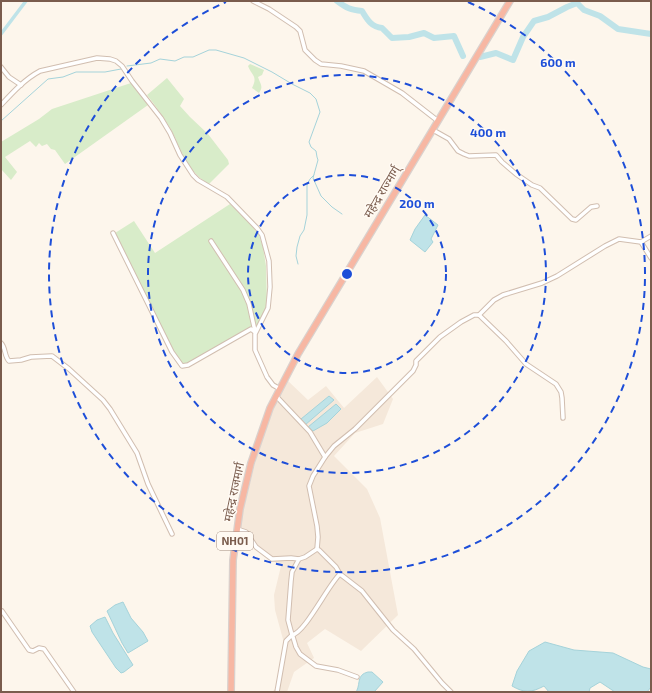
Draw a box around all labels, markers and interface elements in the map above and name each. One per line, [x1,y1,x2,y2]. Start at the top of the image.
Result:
text: 600 m [540,55,576,69]
text: 400 m [470,125,506,139]
street label: महेन्द्र राज्मार्ग् [360,161,404,221]
text: 200 m [399,196,435,210]
centre of rings [340,267,354,281]
street label: महेन्द्र राजमार्ग [220,460,246,523]
road number: NH01 [217,532,253,550]

